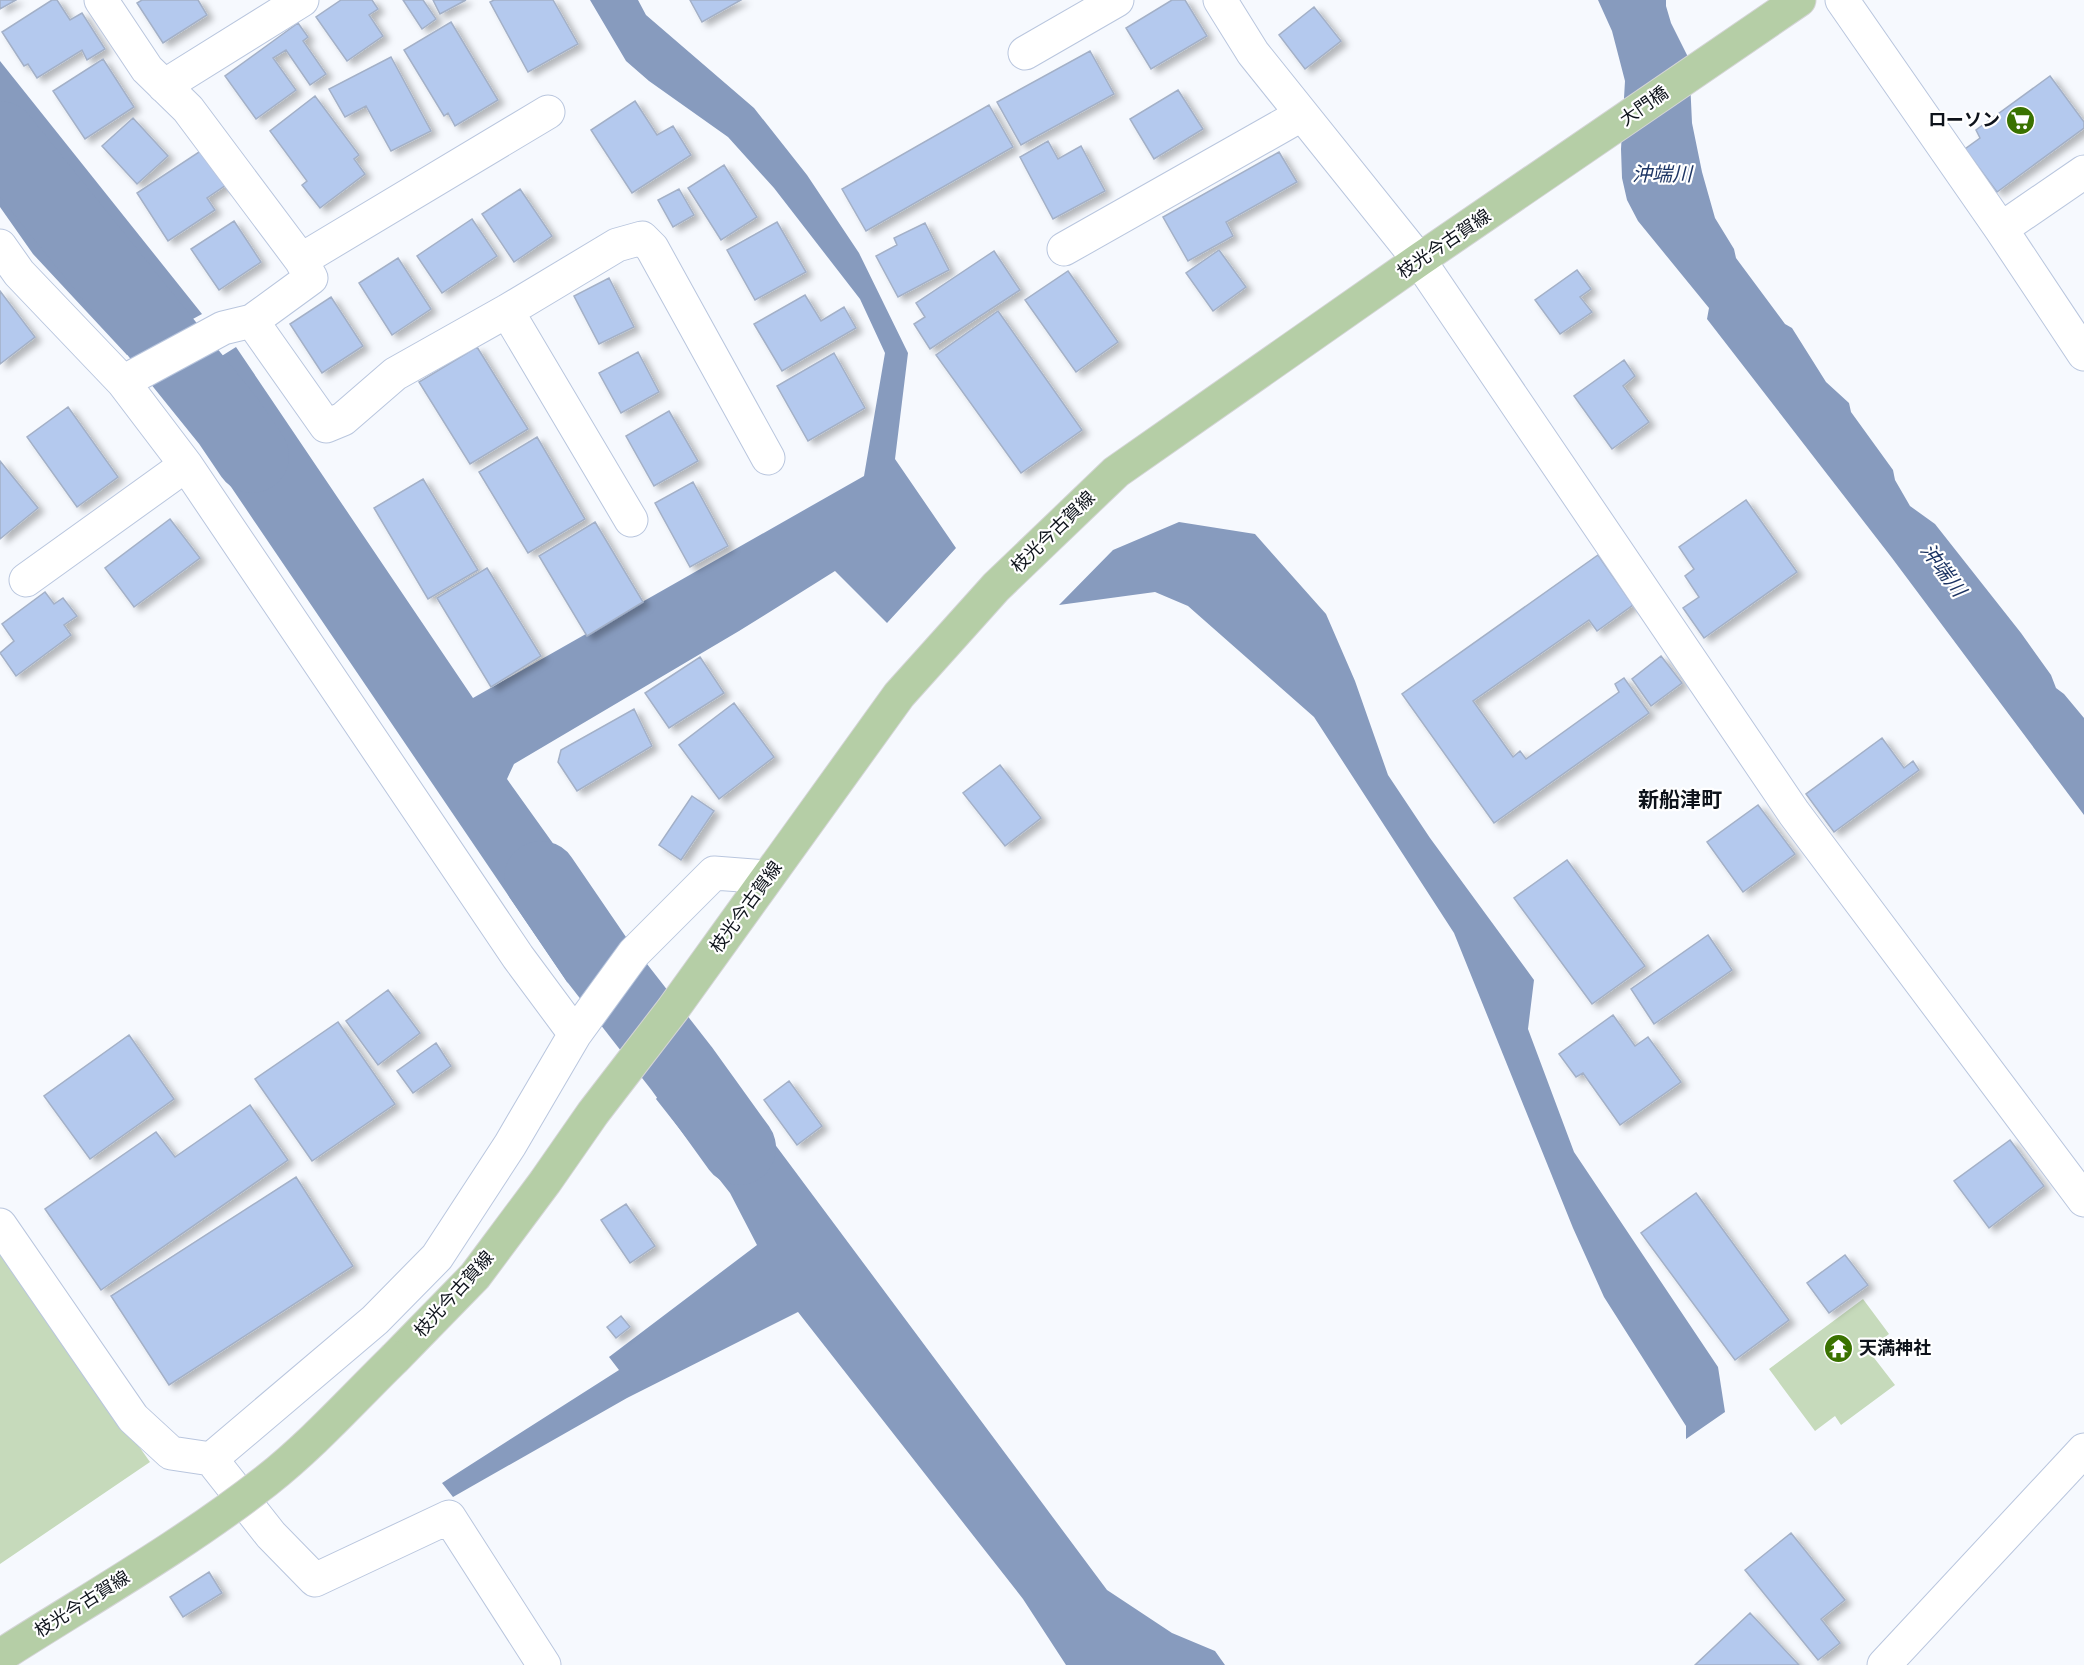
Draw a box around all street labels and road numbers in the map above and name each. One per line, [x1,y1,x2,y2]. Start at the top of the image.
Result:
street label: 大門橋 [1614,80,1674,132]
street label: 枝光今古賀線 [1392,203,1496,285]
street label: 枝光今古賀線 [1005,485,1101,579]
street label: 枝光今古賀線 [704,856,788,958]
street label: 枝光今古賀線 [408,1245,500,1343]
street label: 枝光今古賀線 [29,1564,135,1644]

